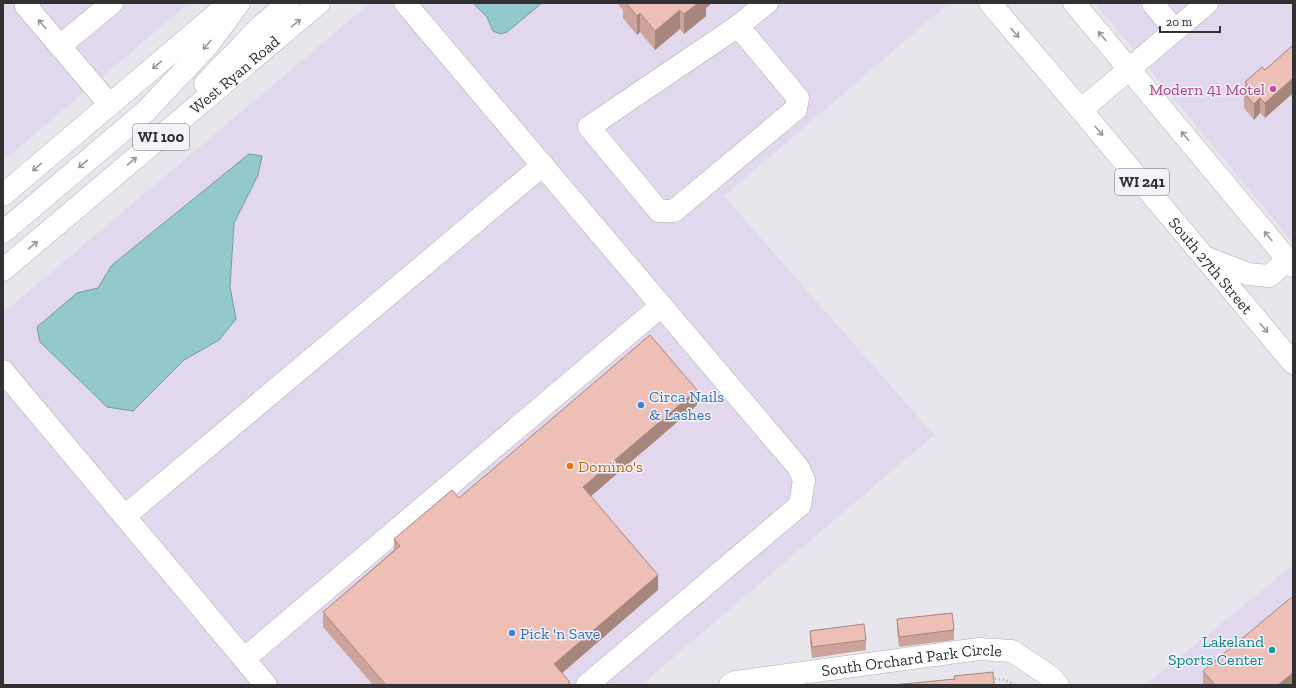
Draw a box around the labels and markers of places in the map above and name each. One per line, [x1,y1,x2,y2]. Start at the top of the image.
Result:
place label: Modern 41 Motel [1149,80,1265,99]
marker: Modern 41 Motel [1268,84,1278,94]
place label: Circa Nails & Lashes [649,387,724,424]
marker: Circa Nails & Lashes [636,400,646,410]
place label: Domino's [578,457,643,476]
marker: Domino's [565,461,575,471]
place label: Pick 'n Save [520,624,600,643]
marker: Pick 'n Save [507,628,517,638]
place label: Lakeland Sports Center [1168,632,1264,669]
marker: Lakeland Sports Center [1267,645,1277,655]

